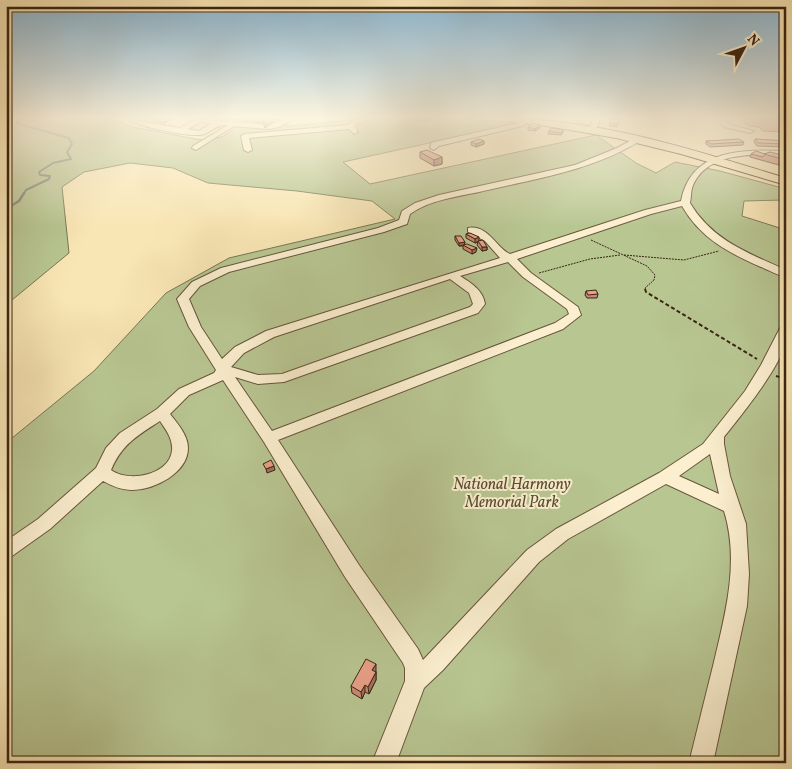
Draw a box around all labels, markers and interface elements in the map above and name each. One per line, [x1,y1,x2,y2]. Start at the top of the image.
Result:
north arrow [720,22,770,72]
text: N [742,30,763,51]
park label: National Harmony Memorial Park [453,474,571,514]

